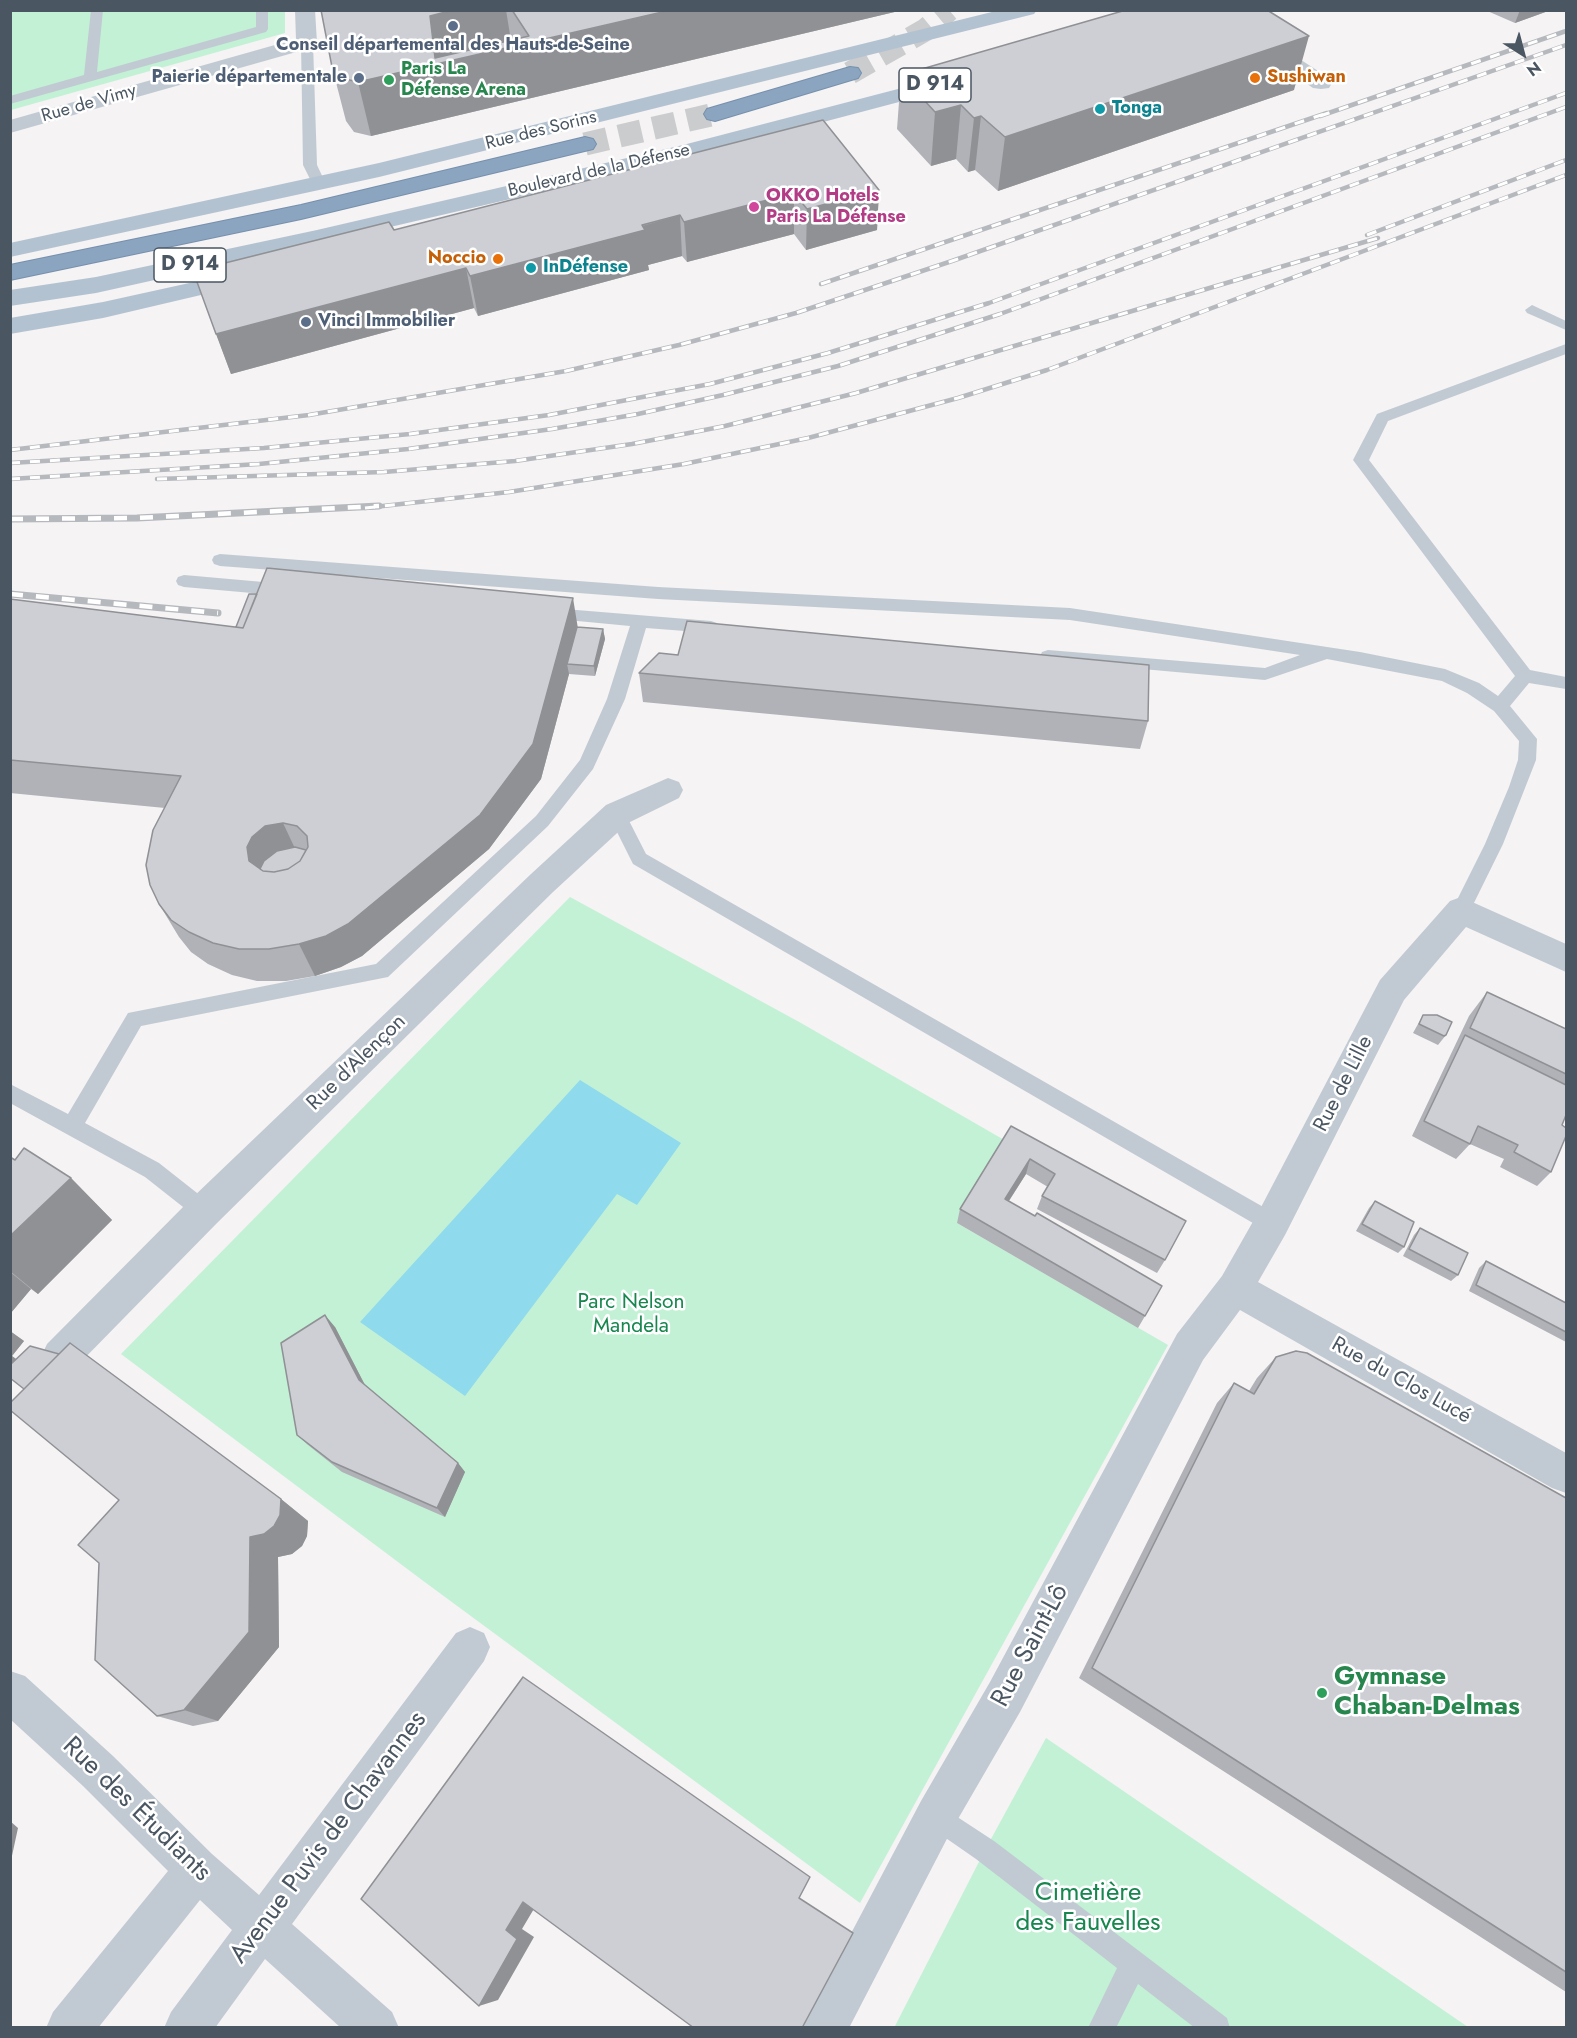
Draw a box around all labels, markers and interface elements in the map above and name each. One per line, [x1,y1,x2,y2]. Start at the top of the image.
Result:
marker: Conseil départemental des Hauts-de-Seine [446,19,460,33]
north arrow [1493,24,1553,84]
place label: Conseil départemental des Hauts-de-Seine [276,35,630,57]
text: N [1522,56,1546,82]
place label: Paris La Défense Arena [401,59,526,101]
place label: Paierie départementale [152,67,347,89]
place label: Sushiwan [1267,67,1346,89]
road number: D 914 [899,68,971,102]
marker: Paierie départementale [352,71,366,85]
marker: Sushiwan [1248,71,1262,85]
marker: Paris La Défense Arena [382,73,396,87]
street label: Rue de Vimy [39,80,139,128]
place label: Tonga [1112,98,1162,120]
marker: Tonga [1093,102,1107,116]
street label: Rue des Sorins [483,107,599,155]
street label: Boulevard de la Défense [506,140,692,202]
place label: OKKO Hotels Paris La Défense [766,186,906,228]
marker: OKKO Hotels Paris La Défense [747,200,761,214]
road number: D 914 [154,248,226,282]
place label: Noccio [428,248,486,270]
marker: Noccio [491,252,505,266]
place label: InDéfense [543,257,628,279]
marker: InDéfense [524,261,538,275]
place label: Vinci Immobilier [318,311,455,333]
marker: Vinci Immobilier [299,315,313,329]
street label: Rue d'Alençon [302,1010,412,1116]
street label: Rue de Lille [1309,1032,1379,1136]
park label: Parc Nelson Mandela [577,1290,685,1340]
street label: Rue du Clos Lucé [1327,1332,1475,1430]
street label: Rue Saint-Lô [986,1579,1076,1713]
place label: Gymnase Chaban-Delmas [1334,1662,1520,1724]
marker: Gymnase Chaban-Delmas [1315,1686,1329,1700]
street label: Avenue Puvis de Chavannes [224,1706,434,1970]
street label: Rue des Étudiants [55,1731,217,1889]
park label: Cimetière des Fauvelles [1015,1878,1161,1940]

